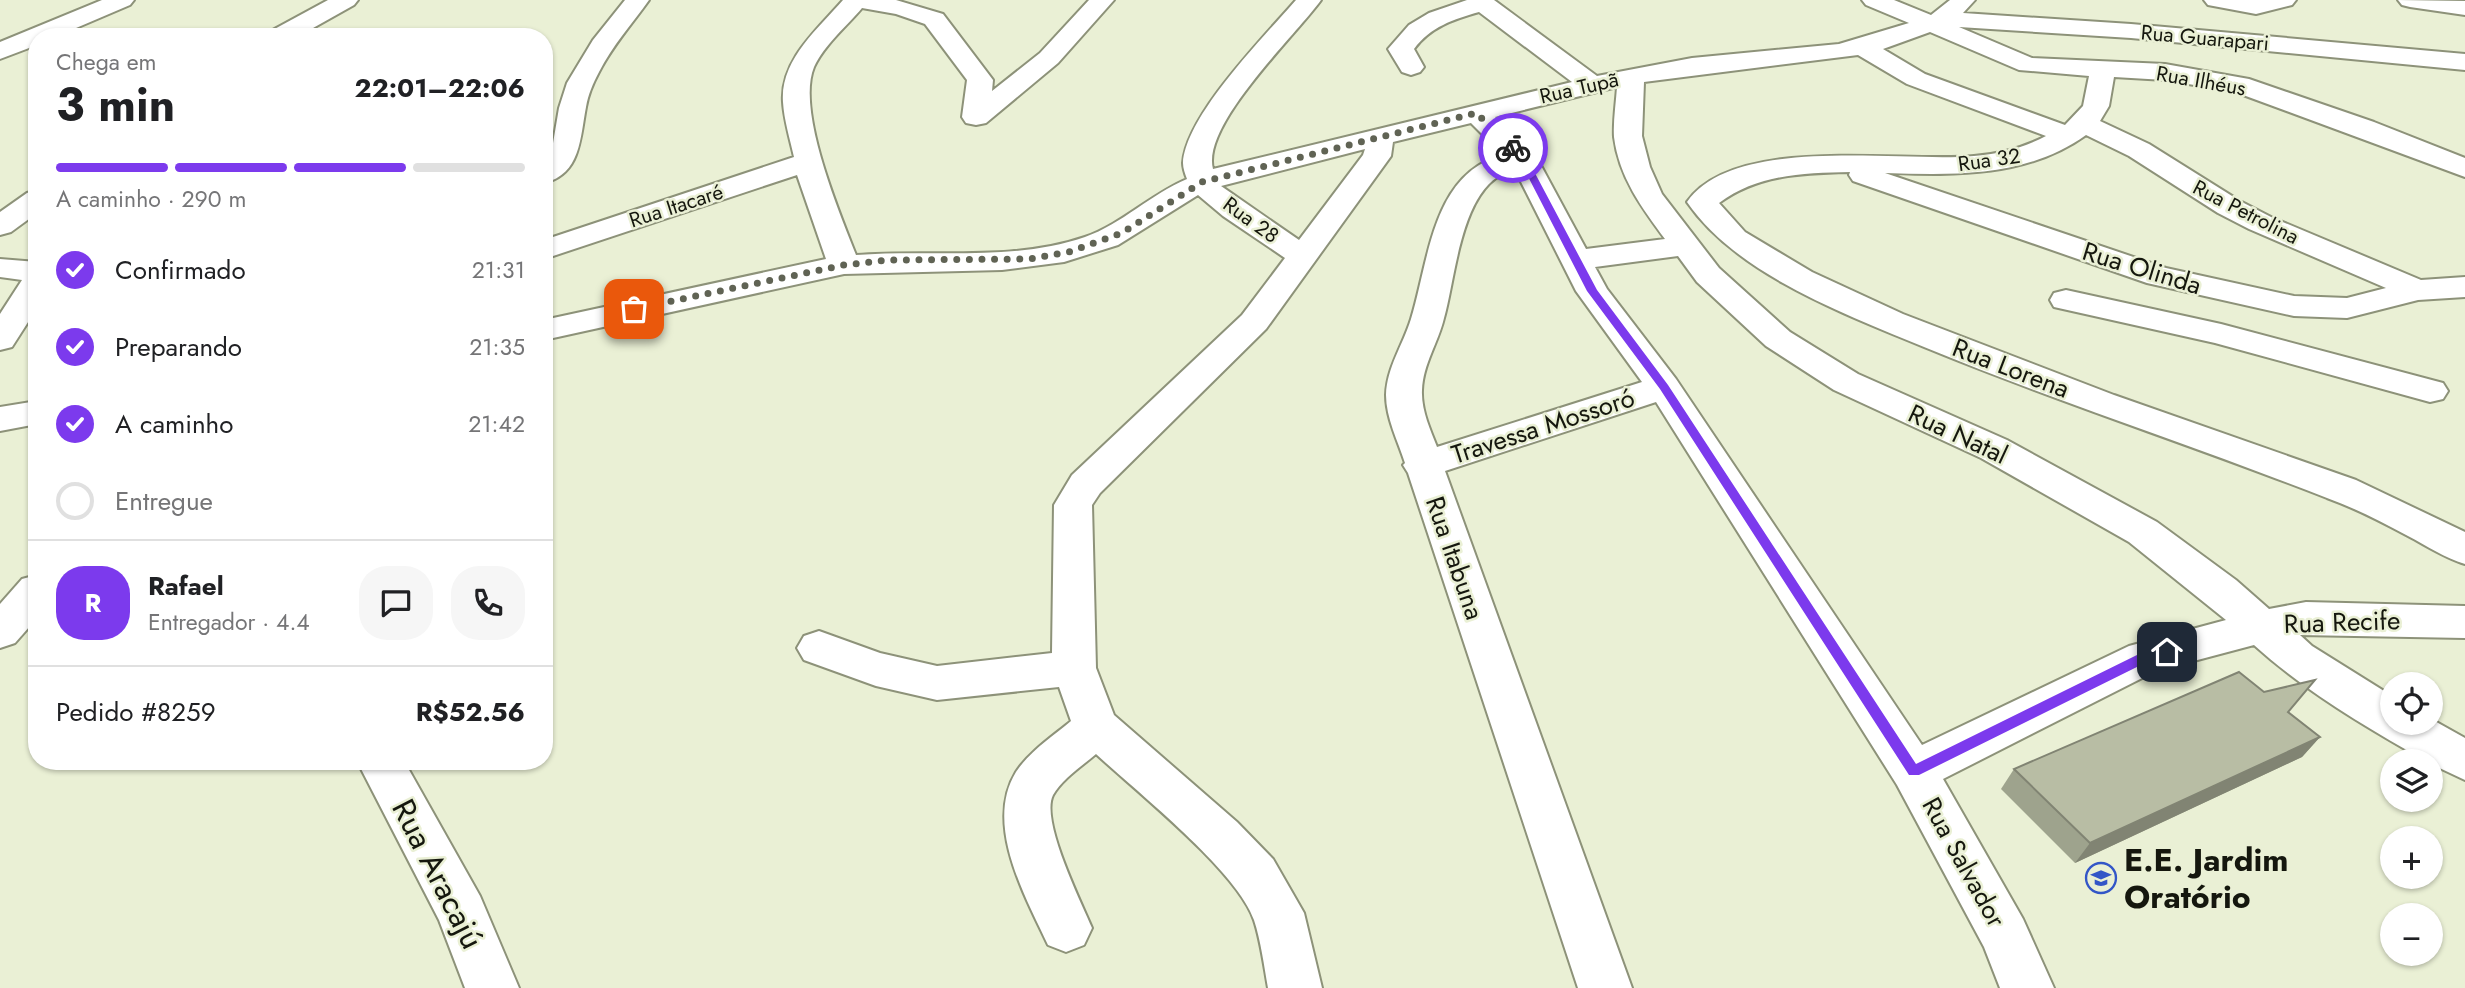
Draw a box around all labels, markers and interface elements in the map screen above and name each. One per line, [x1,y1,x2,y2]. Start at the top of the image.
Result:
street label: Rua Guarapari [2140,17,2270,59]
text: Chega em [56,45,157,79]
street label: Rua Ilhéus [2154,58,2248,104]
street label: Rua Tupã [1536,64,1622,112]
text: 22:01–22:06 [355,69,525,107]
text: 3 min [56,72,175,138]
courier [1478,113,1548,183]
icon: bike [1494,129,1532,167]
street label: Rua 32 [1956,141,2022,179]
street label: Rua Petrolina [2188,172,2304,252]
street label: Rua Itacaré [625,177,727,235]
text: A caminho · 290 m [56,182,246,216]
street label: Rua 28 [1217,189,1285,251]
street label: Rua Olinda [2078,232,2206,304]
icon: check [56,251,94,289]
text: Confirmado [115,251,246,289]
text: 21:31 [472,253,525,287]
pin [604,279,664,339]
icon: bag [615,290,653,328]
icon: check [56,328,94,366]
text: Preparando [115,328,242,366]
street label: Rua Lorena [1947,328,2075,408]
text: 21:35 [469,330,525,364]
street label: Travessa Mossoró [1447,379,1639,473]
street label: Rua Natal [1902,394,2014,474]
icon: check [56,405,94,443]
text: A caminho [115,405,233,443]
text: 21:42 [468,407,525,441]
text: Entregue [115,482,213,520]
street label: Rua Itabuna [1416,491,1494,625]
button: chat [359,566,433,640]
button: phone [451,566,525,640]
text: Rafael [148,567,224,605]
text: R [85,584,101,622]
street label: Rua Recife [2283,601,2401,643]
text: Entregador · 4.4 [148,605,310,639]
pin [2137,622,2197,682]
icon: home [2148,633,2186,671]
map controls [2380,672,2443,966]
button: locate [2380,672,2443,735]
text: Pedido #8259 [56,693,216,731]
text: R$52.56 [416,693,525,731]
button: layers [2380,749,2443,812]
street label: Rua Salvador [1913,790,2015,934]
street label: Rua Aracajú [381,791,495,957]
button: + [2380,826,2443,889]
place label: E.E. Jardim Oratório [2124,837,2289,920]
school or university icon: E.E. Jardim Oratório [2084,861,2118,895]
button: − [2380,903,2443,966]

